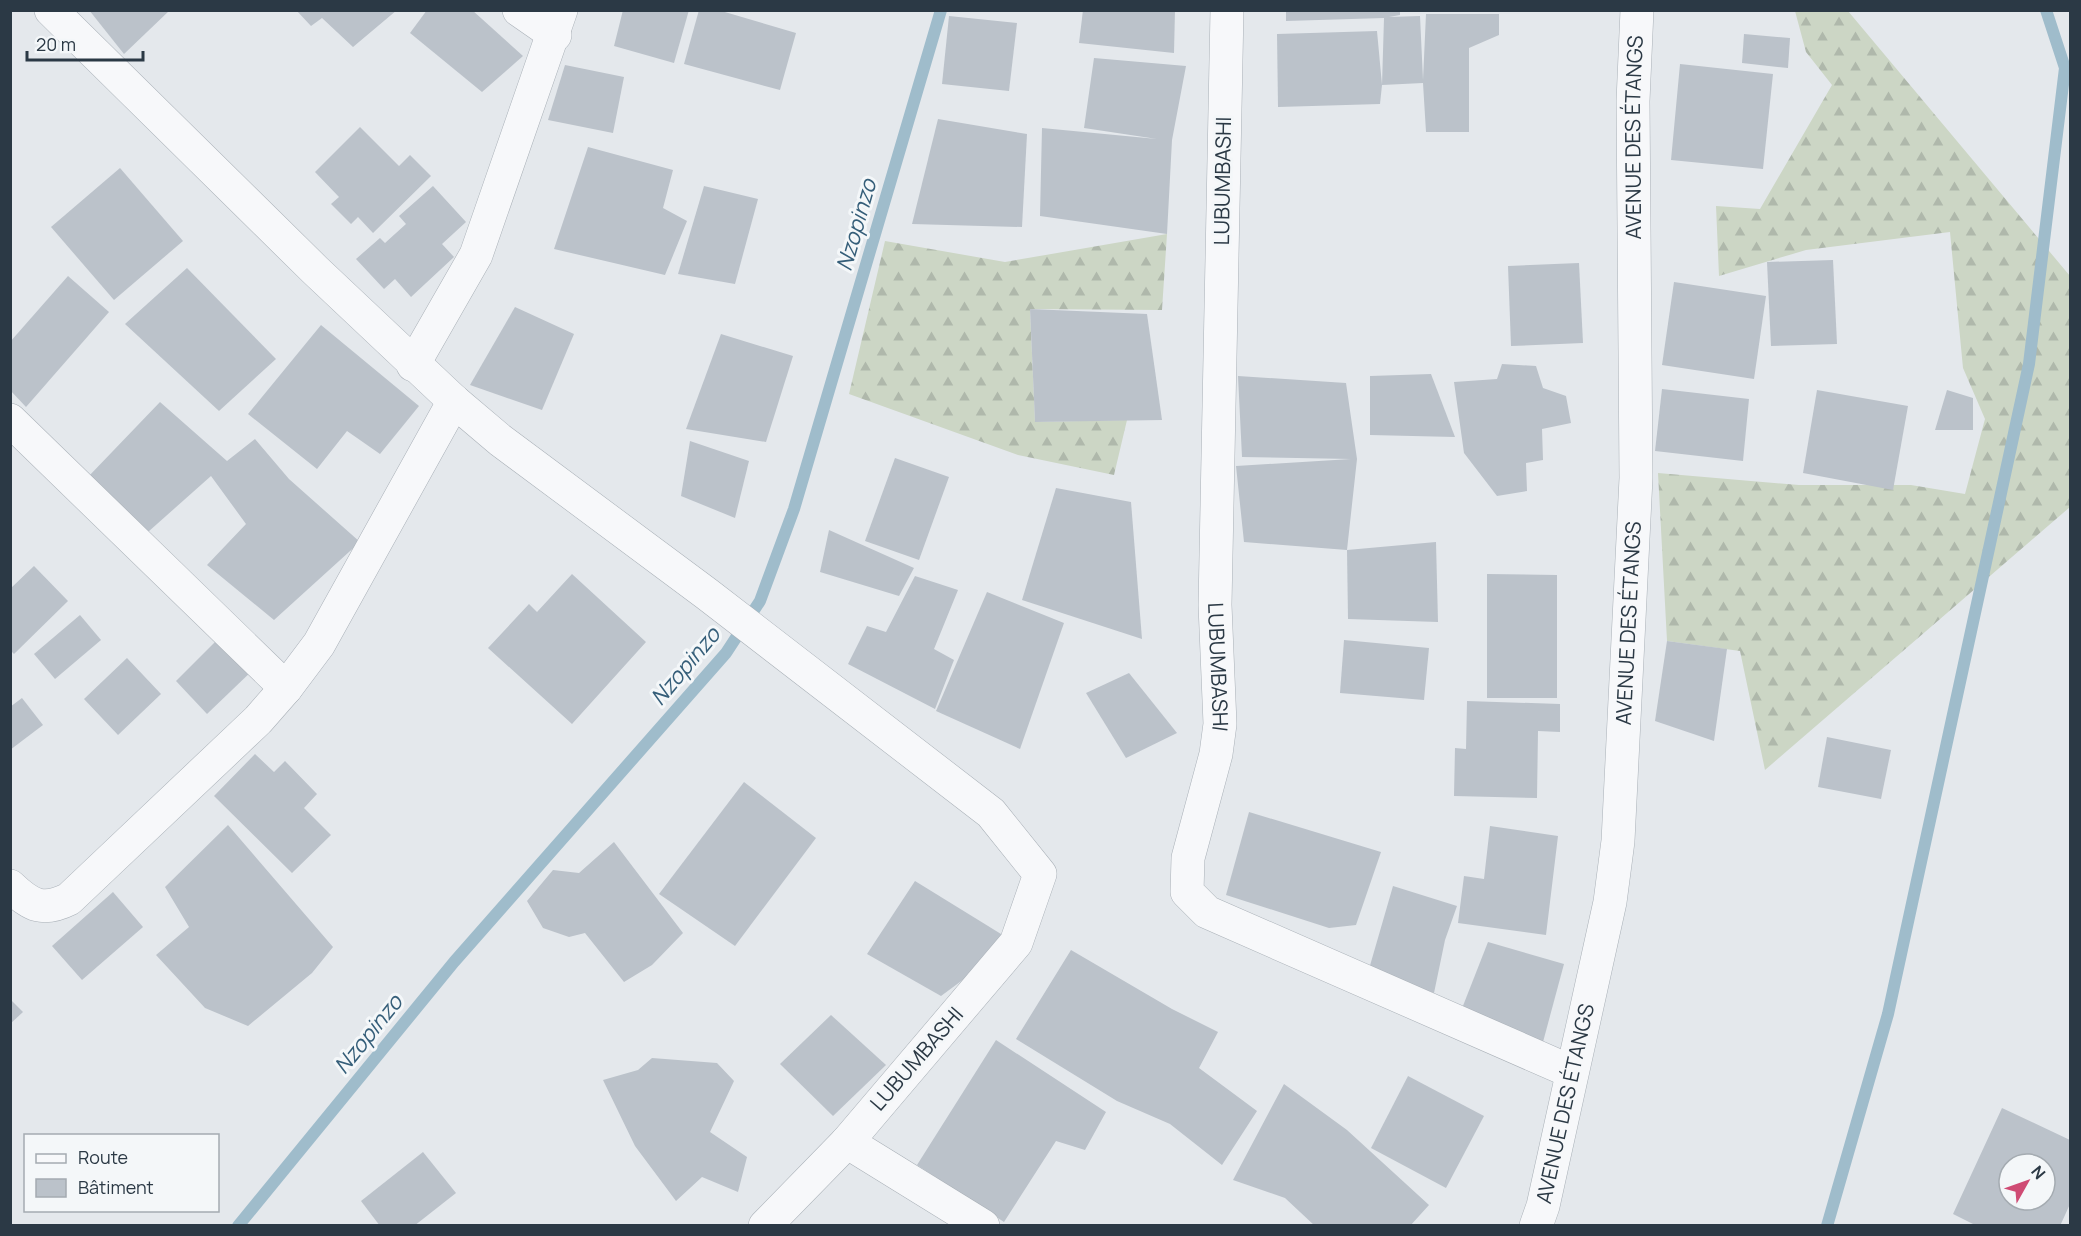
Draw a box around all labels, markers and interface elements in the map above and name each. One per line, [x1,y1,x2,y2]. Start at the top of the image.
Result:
scale bar [27,24,142,62]
text: 20 m [36,32,76,56]
street label: AVENUE DES ÉTANGS [1618,35,1649,240]
street label: LUBUMBASHI [1207,116,1237,246]
water label: Nzopinzo [829,174,884,274]
street label: AVENUE DES ÉTANGS [1609,521,1647,726]
street label: LUBUMBASHI [1202,602,1235,733]
water label: Nzopinzo [643,619,728,712]
water label: Nzopinzo [327,987,410,1080]
street label: LUBUMBASHI [863,1001,969,1116]
street label: AVENUE DES ÉTANGS [1529,1001,1600,1206]
legend [24,1134,219,1212]
text: Route [78,1145,128,1169]
north arrow [1997,1152,2057,1212]
text: N [2026,1161,2051,1184]
text: Bâtiment [78,1175,154,1199]

